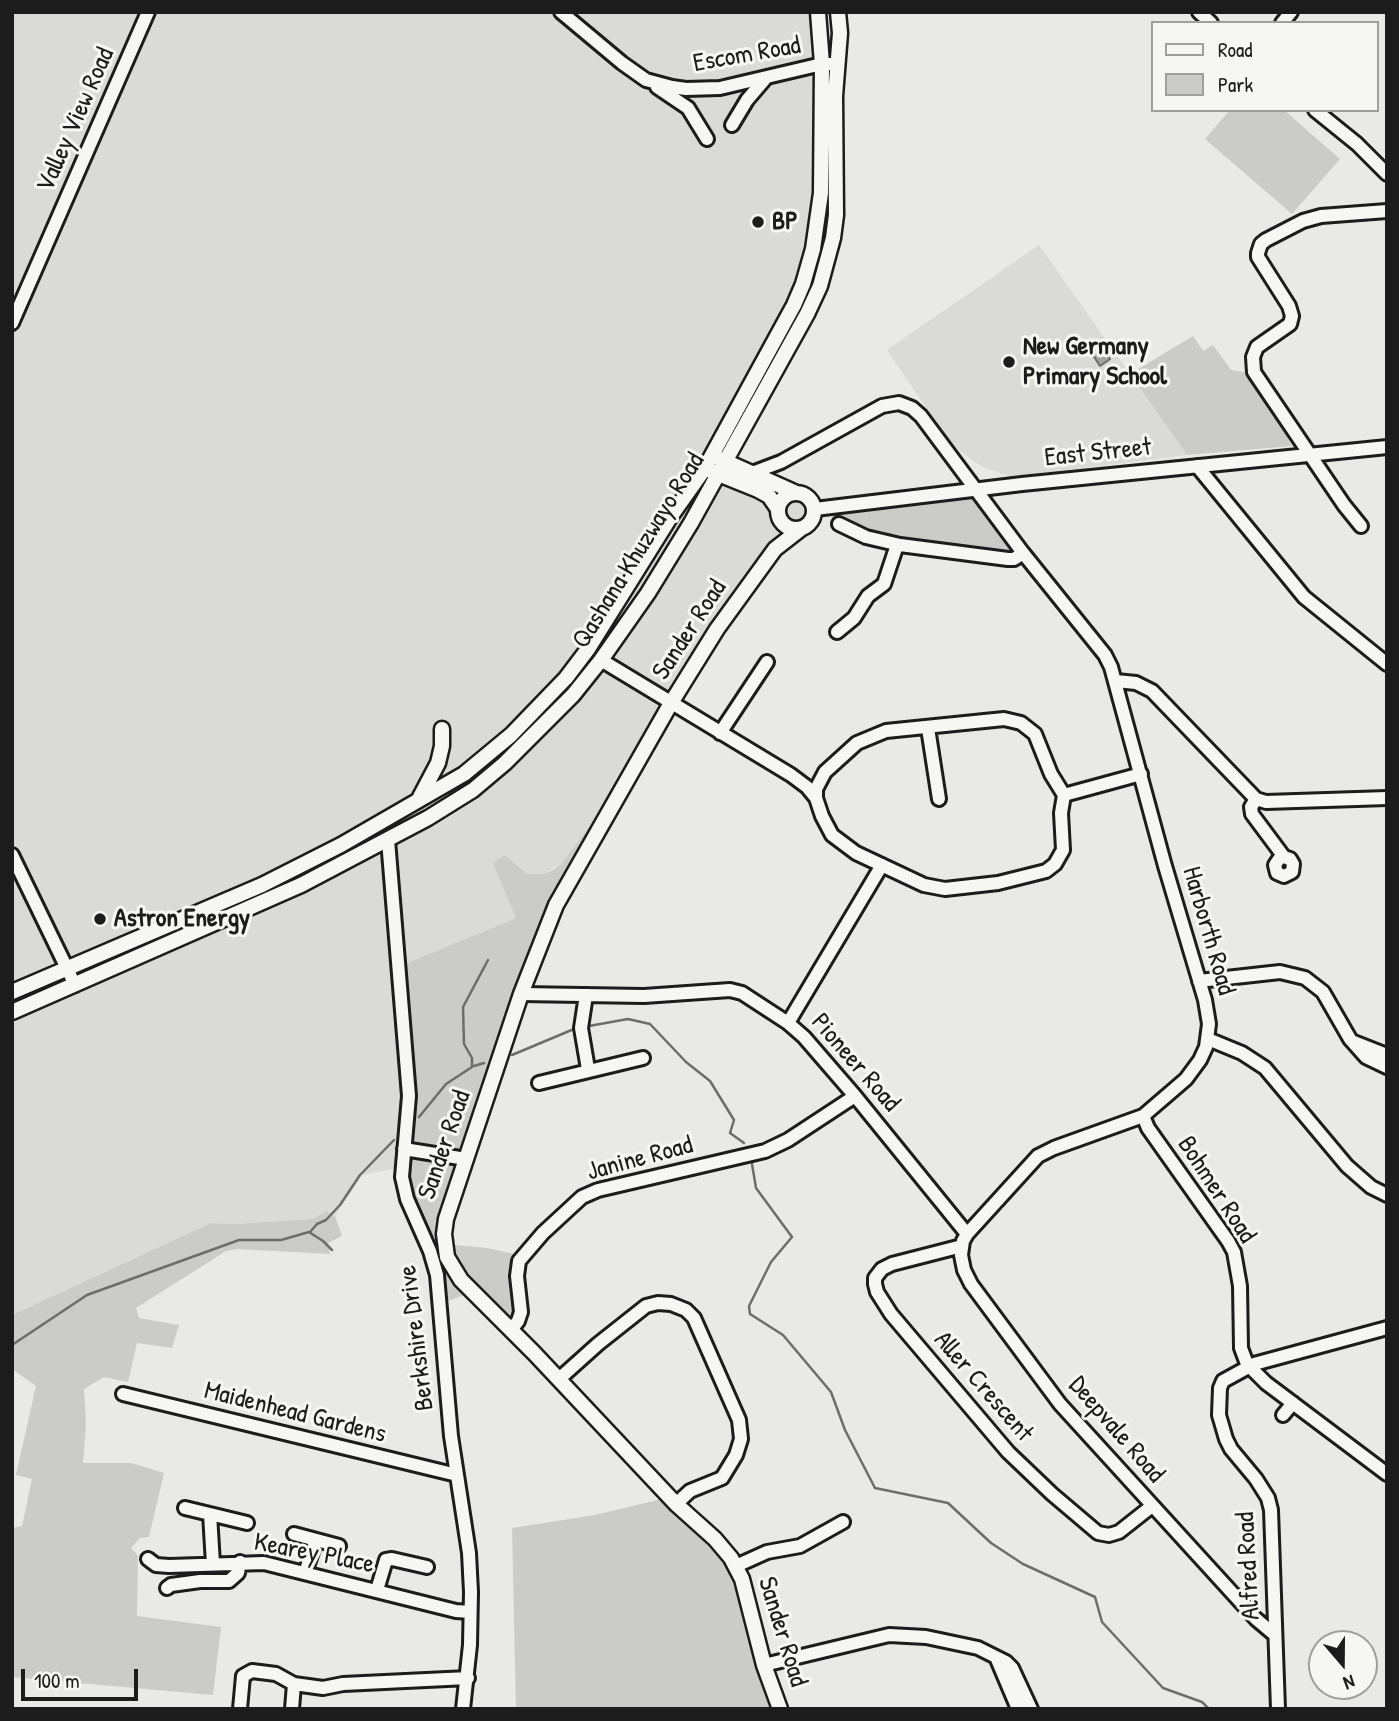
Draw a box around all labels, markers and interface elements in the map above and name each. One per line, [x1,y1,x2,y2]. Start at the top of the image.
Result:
legend [1150,21,1378,112]
street label: Escom Road [691,30,803,80]
text: Road [1218,35,1252,64]
street label: Valley View Road [30,43,122,197]
text: Park [1218,70,1253,99]
place label: BP [772,206,798,238]
marker: BP [750,214,766,230]
place label: New Germany Primary School [1023,331,1167,392]
marker: New Germany Primary School [1001,354,1017,370]
street label: East Street [1043,432,1153,474]
street label: Qashana Khuzwayo Road [566,447,712,655]
street label: Sander Road [646,574,734,686]
street label: Harborth Road [1175,863,1241,999]
place label: Astron Energy [114,903,250,935]
marker: Astron Energy [92,911,108,927]
street label: Pioneer Road [804,1008,906,1118]
street label: Sander Road [412,1087,478,1203]
street label: Janine Road [584,1130,696,1188]
street label: Bohmer Road [1170,1131,1262,1249]
street label: Berkshire Drive [393,1263,441,1413]
street label: Aller Crescent [927,1325,1039,1449]
street label: Deepvale Road [1061,1370,1171,1490]
street label: Maidenhead Gardens [201,1375,389,1451]
street label: Alfred Road [1231,1511,1267,1621]
street label: Kearey Place [251,1527,377,1581]
street label: Sander Road [751,1573,813,1691]
north arrow [1308,1630,1378,1700]
scale bar [24,1654,142,1698]
text: 100 m [34,1666,80,1695]
text: N [1340,1669,1359,1697]

